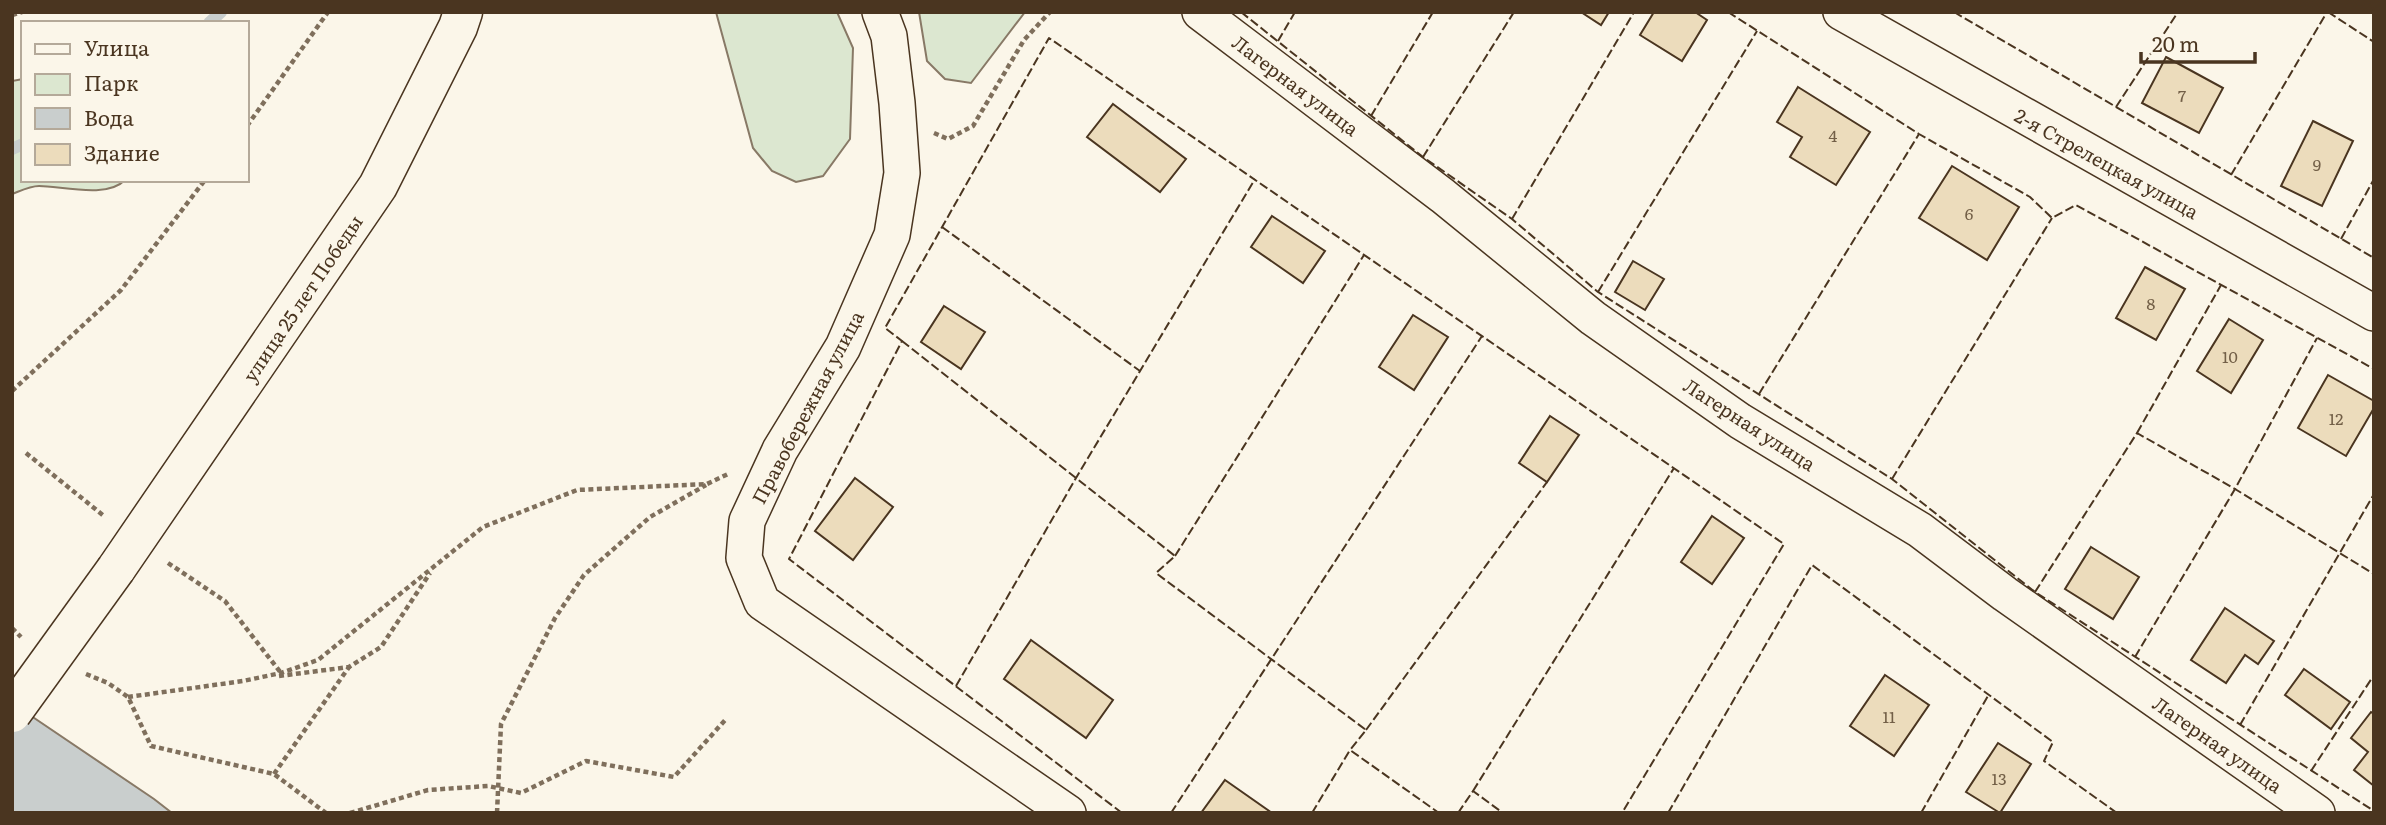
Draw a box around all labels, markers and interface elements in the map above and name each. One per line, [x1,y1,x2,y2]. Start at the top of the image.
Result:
legend [21,21,248,182]
scale bar [2141,21,2255,65]
text: 20 m [2152,27,2199,58]
street label: Лагерная улица [1227,28,1366,142]
text: Улица [84,31,150,62]
text: Парк [84,66,139,97]
house number: 7 [2178,83,2186,107]
text: Вода [84,101,135,132]
street label: 2-я Стрелецкая улица [2010,101,2205,226]
house number: 4 [1829,123,1838,147]
text: Здание [84,136,160,167]
house number: 9 [2313,152,2321,176]
house number: 6 [1965,201,1974,225]
street label: улица 25 лет Победы [235,209,369,387]
house number: 8 [2147,291,2156,315]
street label: Правобережная улица [744,305,870,509]
house number: 10 [2222,344,2238,368]
street label: Лагерная улица [1679,371,1822,478]
house number: 12 [2329,406,2343,430]
street label: Лагерная улица [2148,689,2289,800]
house number: 11 [1882,704,1896,728]
house number: 13 [1991,766,2007,790]

